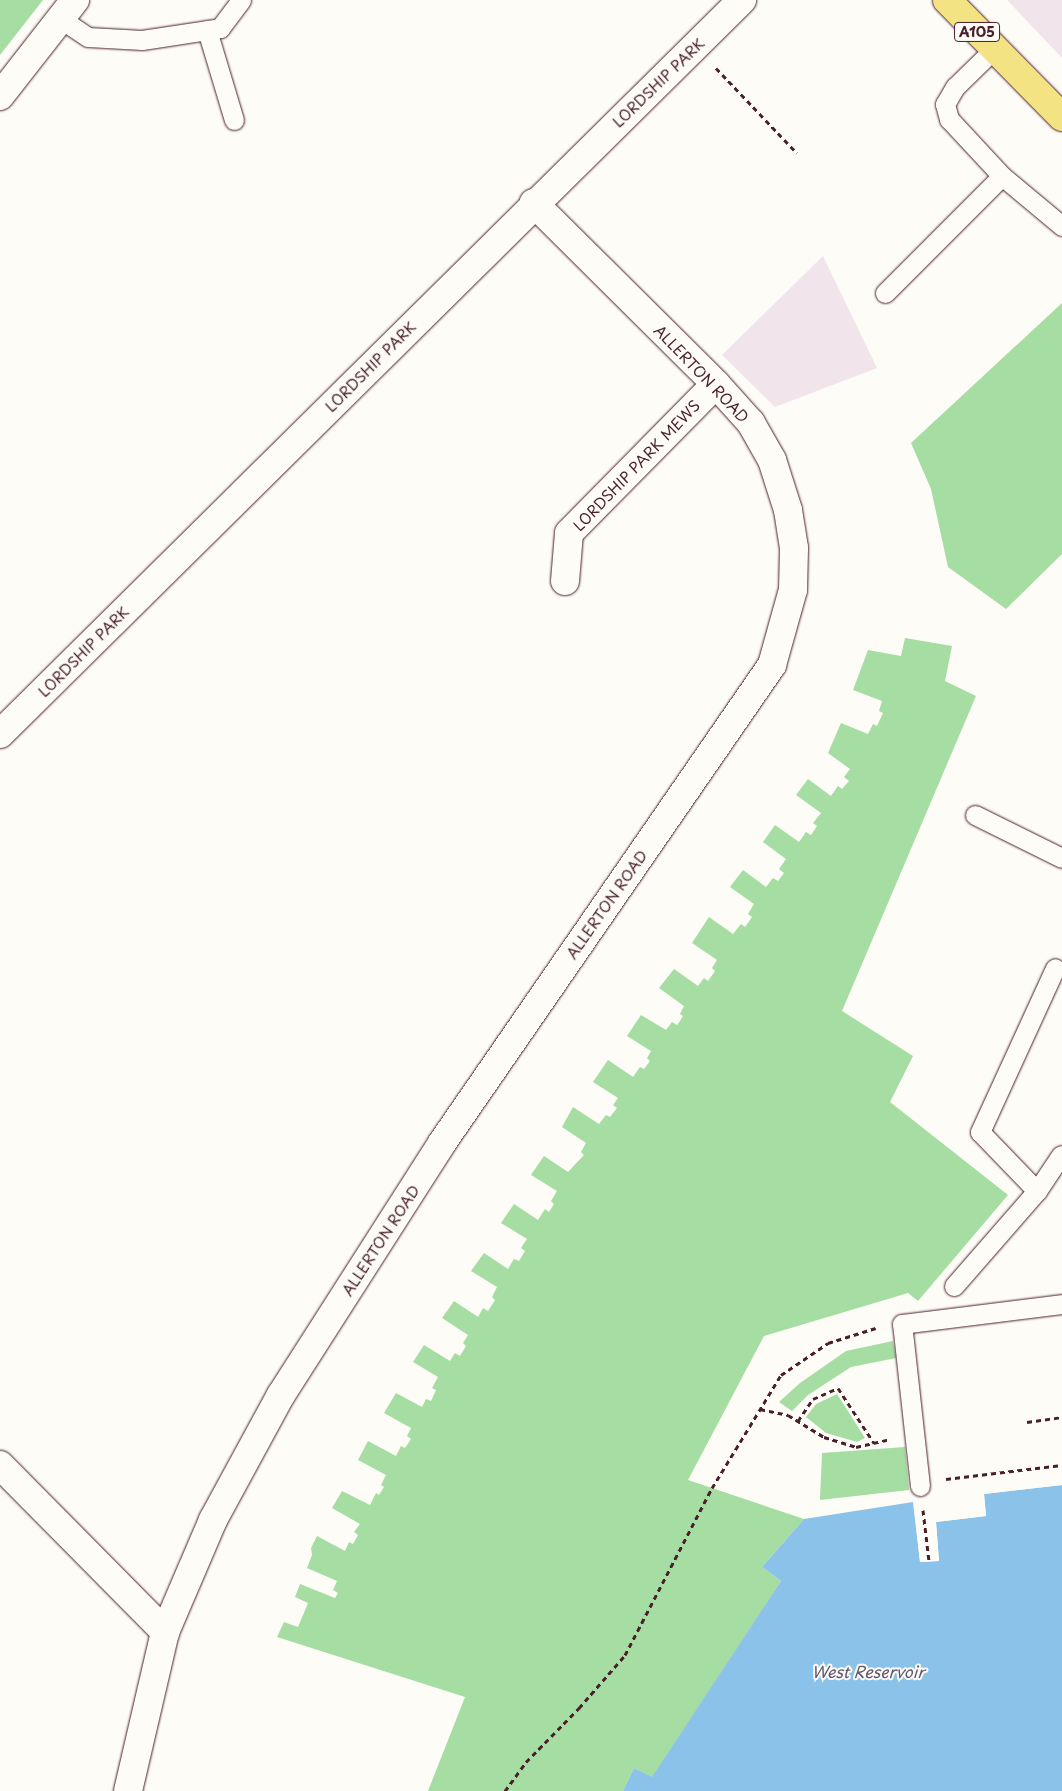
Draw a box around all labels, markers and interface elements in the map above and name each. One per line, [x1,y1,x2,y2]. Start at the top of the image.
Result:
road number: A105 [953,21,1001,44]
street label: LORDSHIP PARK [608,33,708,131]
street label: LORDSHIP PARK [320,316,420,416]
street label: ALLERTON ROAD [650,320,754,426]
street label: LORDSHIP PARK MEWS [569,396,703,534]
street label: LORDSHIP PARK [33,601,133,701]
street label: ALLERTON ROAD [561,846,651,962]
street label: ALLERTON ROAD [337,1181,423,1299]
water label: West Reservoir [812,1661,924,1681]

